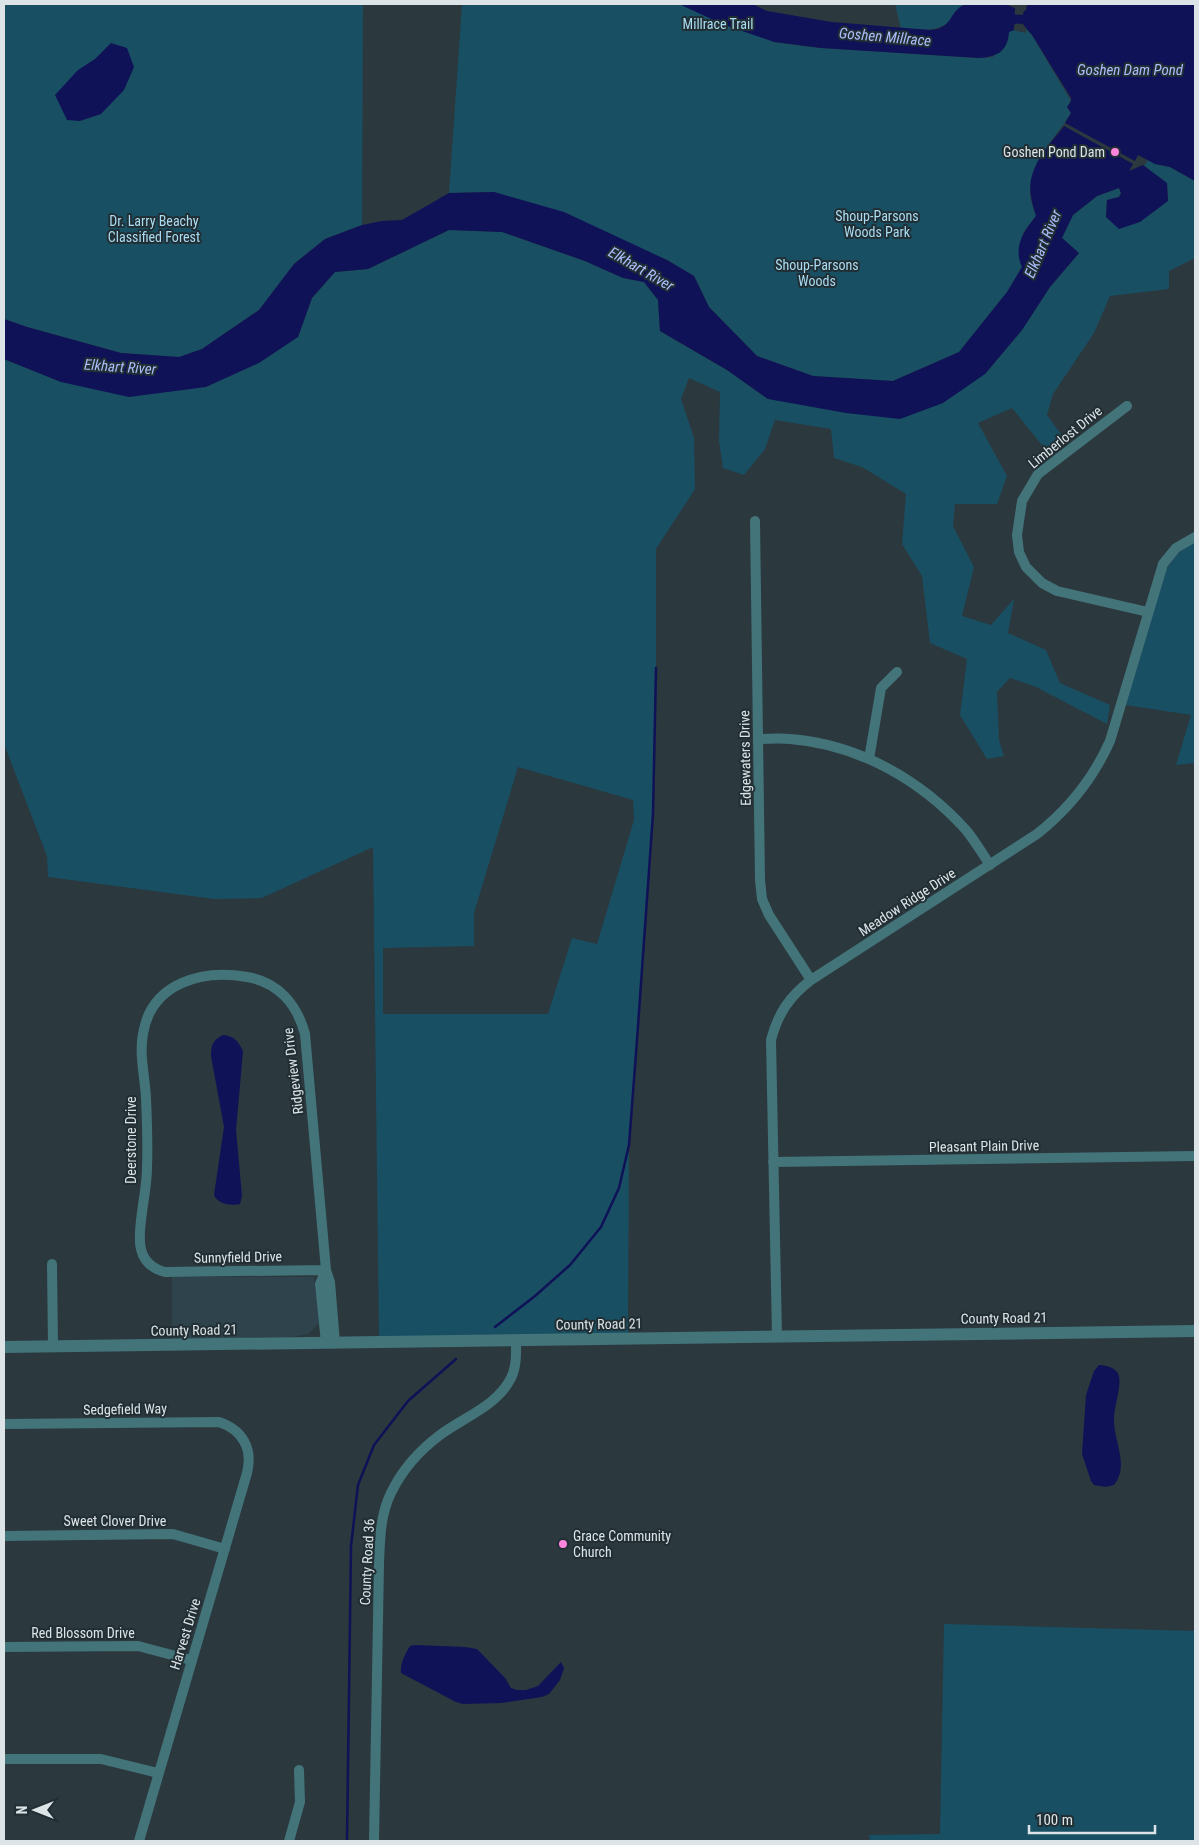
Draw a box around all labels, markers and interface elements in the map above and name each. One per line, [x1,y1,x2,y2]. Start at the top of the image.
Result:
park label: Millrace Trail [683,16,753,32]
water label: Goshen Millrace [838,24,932,50]
water label: Goshen Dam Pond [1077,61,1184,79]
place label: Goshen Pond Dam [1003,144,1105,160]
marker: Goshen Pond Dam [1109,146,1121,158]
water label: Elkhart River [1021,207,1066,281]
park label: Shoup-Parsons Woods Park [835,208,919,240]
park label: Dr. Larry Beachy Classified Forest [108,213,200,245]
water label: Elkhart River [605,243,677,295]
park label: Shoup-Parsons Woods [775,257,859,289]
water label: Elkhart River [83,356,157,379]
street label: Limberlost Drive [1025,402,1105,472]
street label: Edgewaters Drive [736,710,754,806]
street label: Meadow Ridge Drive [856,864,959,939]
street label: Ridgeview Drive [280,1026,306,1115]
street label: Deerstone Drive [123,1096,139,1184]
street label: Pleasant Plain Drive [929,1137,1040,1155]
street label: Sunnyfield Drive [194,1248,283,1266]
street label: County Road 21 [960,1309,1048,1327]
street label: County Road 21 [555,1315,643,1333]
street label: County Road 21 [150,1321,238,1339]
street label: Sedgefield Way [83,1400,167,1418]
street label: Sweet Clover Drive [64,1513,167,1529]
street label: County Road 36 [357,1518,377,1606]
place label: Grace Community Church [573,1528,671,1560]
marker: Grace Community Church [557,1538,569,1550]
street label: Harvest Drive [167,1596,204,1672]
street label: Red Blossom Drive [31,1625,135,1641]
north arrow [10,1785,60,1835]
scale bar [1029,1802,1155,1834]
text: N [14,1806,30,1814]
text: 100 m [1036,1811,1073,1829]

